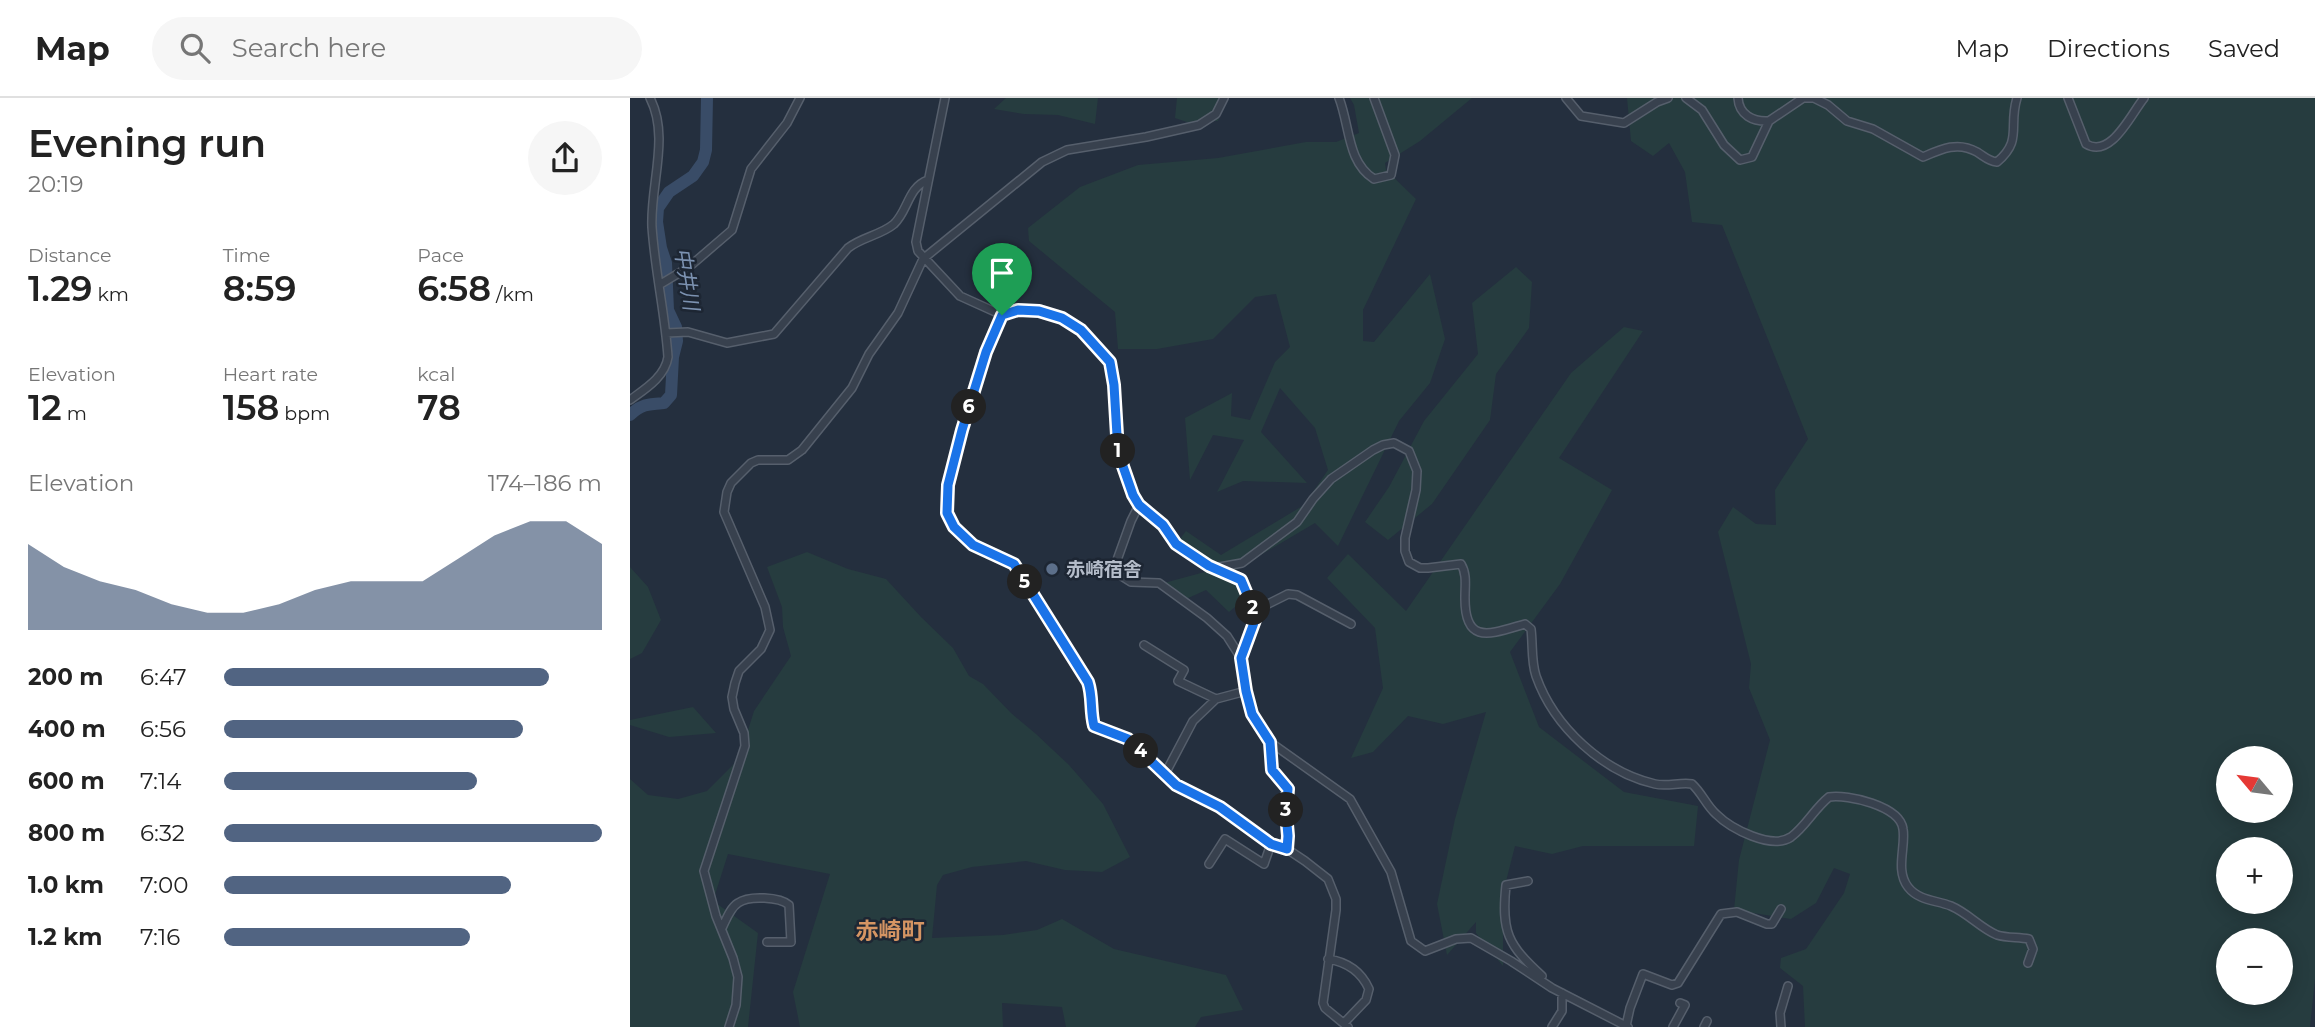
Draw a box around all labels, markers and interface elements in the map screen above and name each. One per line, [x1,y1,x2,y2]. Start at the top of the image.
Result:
search box [152,17,642,80]
text: Map [35,28,110,68]
icon: search [176,29,214,67]
text: Search here [232,32,386,64]
text: Map [1956,34,2009,63]
text: Directions [2047,34,2170,63]
text: Saved [2208,34,2280,63]
text: Evening run [28,120,266,167]
button: share [528,121,602,195]
text: 20:19 [28,170,83,198]
pin [972,243,1032,315]
text: Distance [28,244,111,267]
text: Time [223,244,270,267]
text: Pace [417,244,464,267]
water label: 中井川 [670,246,705,314]
icon: arrive [983,254,1021,292]
text: 1.29 [28,267,93,310]
text: 8:59 [223,267,296,310]
text: 6:58 [417,267,491,310]
text: km [93,283,129,306]
text: /km [491,283,534,306]
text: Elevation [28,363,116,386]
text: Heart rate [223,363,318,386]
text: kcal [417,363,455,386]
text: 12 [28,386,62,429]
text: 158 [223,386,279,429]
text: 78 [417,386,461,429]
pin: 6 [952,390,986,424]
text: 6 [962,395,975,418]
text: m [62,402,87,425]
text: bpm [279,402,330,425]
pin: 1 [1100,434,1135,468]
text: 1 [1114,439,1121,462]
text: Elevation [28,469,134,497]
text: 174–186 m [488,469,602,497]
place label: 赤崎宿舎 [1066,558,1142,581]
marker: 赤崎宿舎 [1044,561,1060,577]
pin: 5 [1008,564,1042,600]
text: 5 [1019,570,1030,593]
pin: 2 [1236,590,1270,626]
text: 2 [1247,596,1258,619]
text: 200 m [28,663,103,691]
text: 6:47 [140,663,187,691]
text: 400 m [28,715,106,743]
text: 6:56 [140,715,186,743]
pin: 4 [1124,734,1158,768]
text: 4 [1134,739,1147,762]
north arrow [2216,746,2292,822]
map controls [2216,746,2293,1005]
text: 600 m [28,767,105,795]
text: 7:14 [140,767,181,795]
pin: 3 [1268,792,1304,828]
text: 3 [1280,798,1291,821]
text: 800 m [28,819,105,847]
text: 6:32 [140,819,185,847]
button: + [2216,837,2293,914]
text: 1.0 km [28,871,104,899]
text: 7:00 [140,871,188,899]
district label: 赤崎町 [856,917,925,945]
text: 1.2 km [28,923,102,951]
text: 7:16 [140,923,180,951]
button: − [2216,928,2293,1005]

